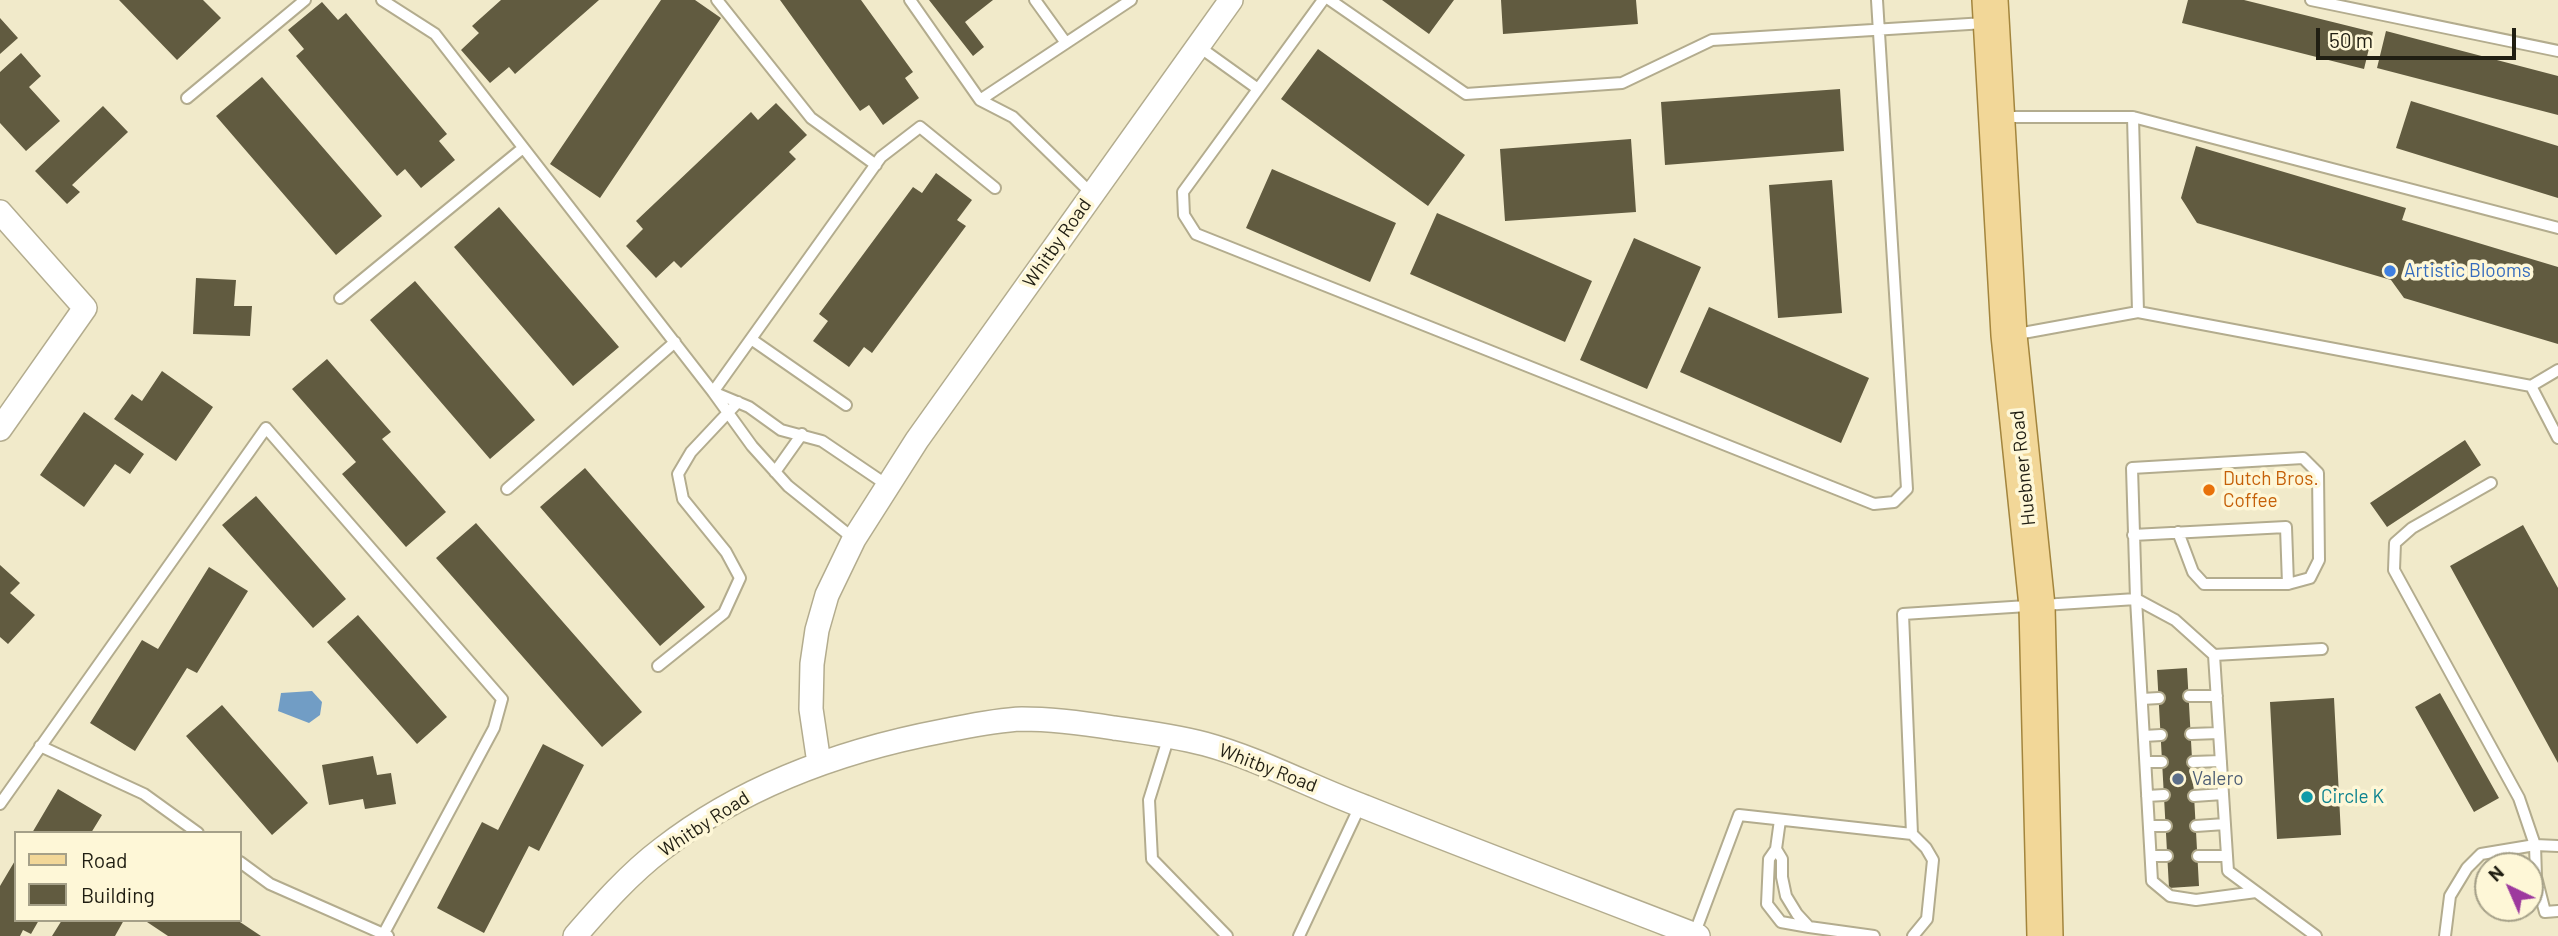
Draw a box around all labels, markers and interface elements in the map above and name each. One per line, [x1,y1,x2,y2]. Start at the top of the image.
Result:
scale bar [2320,14,2520,58]
text: 50 m [2329,27,2373,52]
street label: Whitby Road [1018,194,1096,292]
place label: Artistic Blooms [2404,260,2531,282]
marker: Artistic Blooms [2382,263,2398,279]
street label: Huebner Road [2006,409,2040,527]
place label: Dutch Bros. Coffee [2223,468,2319,512]
marker: Dutch Bros. Coffee [2201,482,2217,498]
street label: Whitby Road [1216,739,1320,797]
place label: Valero [2192,768,2244,790]
marker: Valero [2170,771,2186,787]
street label: Whitby Road [654,786,754,862]
place label: Circle K [2321,786,2384,808]
marker: Circle K [2299,789,2315,805]
legend [14,831,242,922]
text: Road [81,847,127,872]
north arrow [2474,852,2544,922]
text: N [2483,860,2508,886]
text: Building [81,882,155,907]

